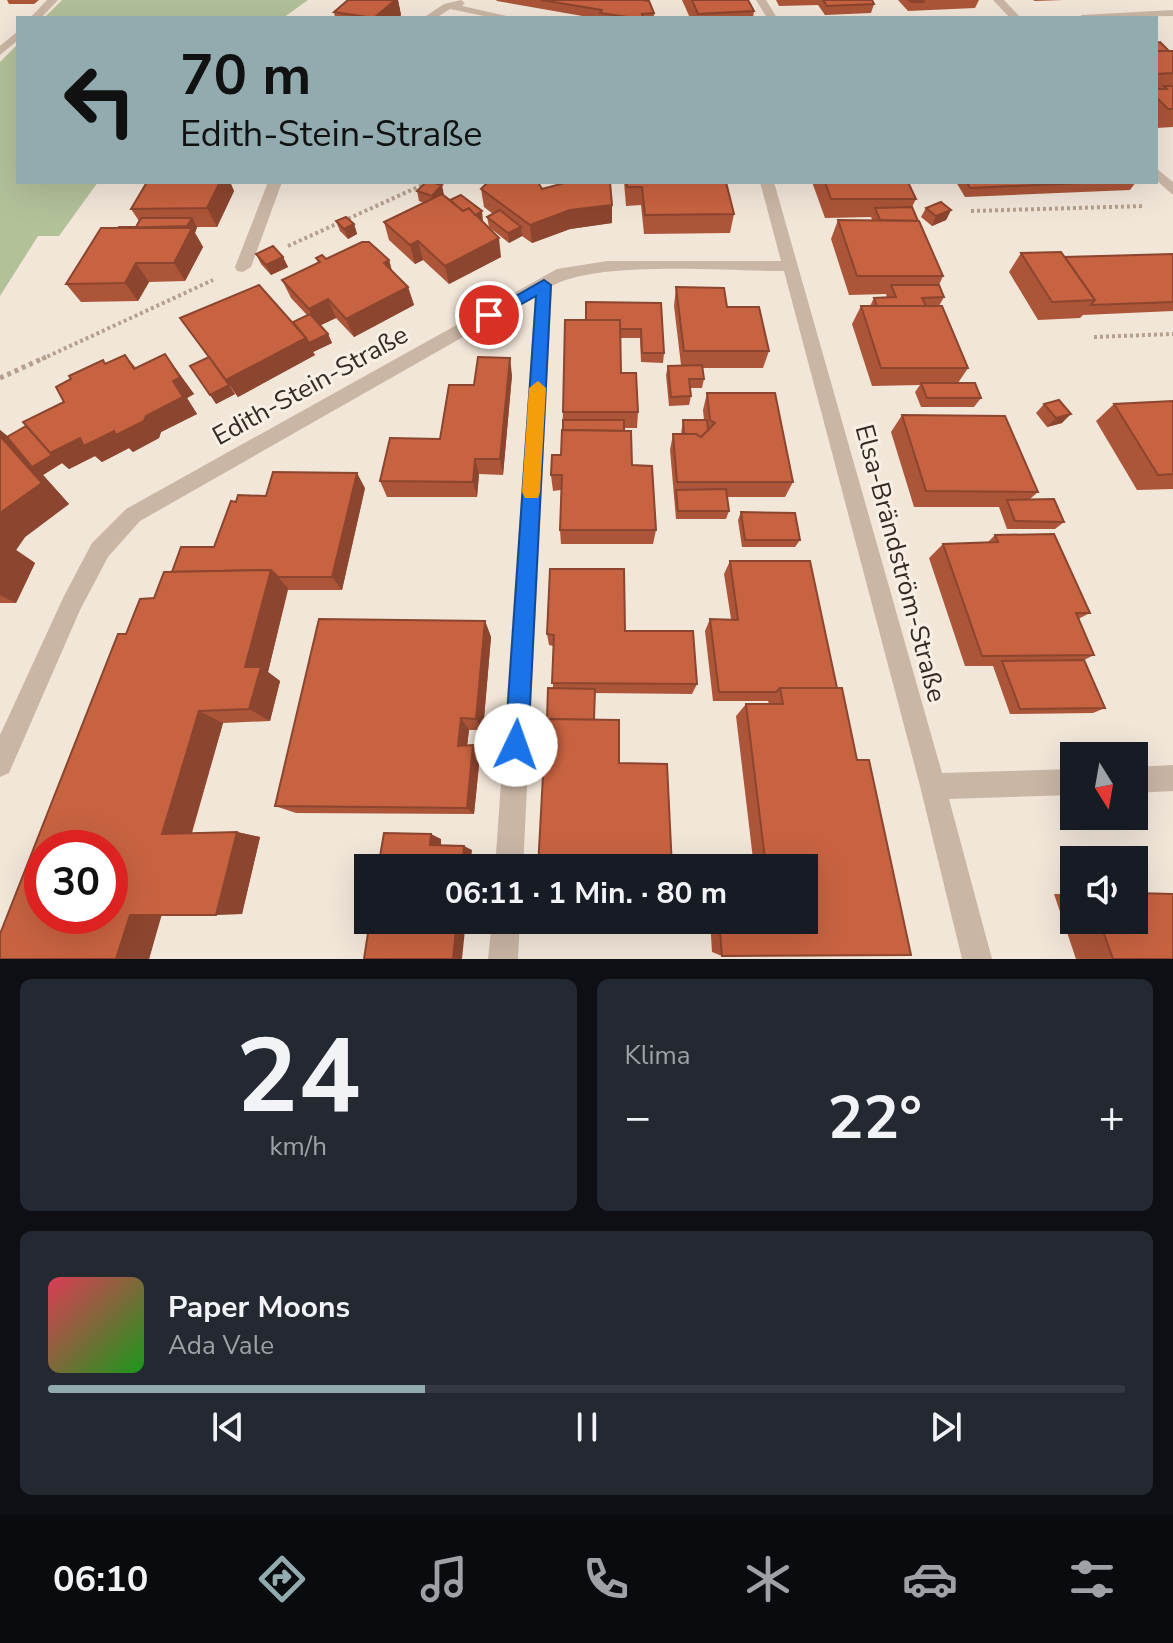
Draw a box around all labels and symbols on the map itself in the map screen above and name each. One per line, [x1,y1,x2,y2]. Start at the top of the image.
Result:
pin [455,281,523,349]
street label: Edith-Stein-Straße [206,317,414,454]
street label: Elsa-Brändström-Straße [847,420,954,706]
position arrow [474,703,558,787]
north arrow [1060,742,1148,830]
speed limit sign: 30 [24,830,128,934]

